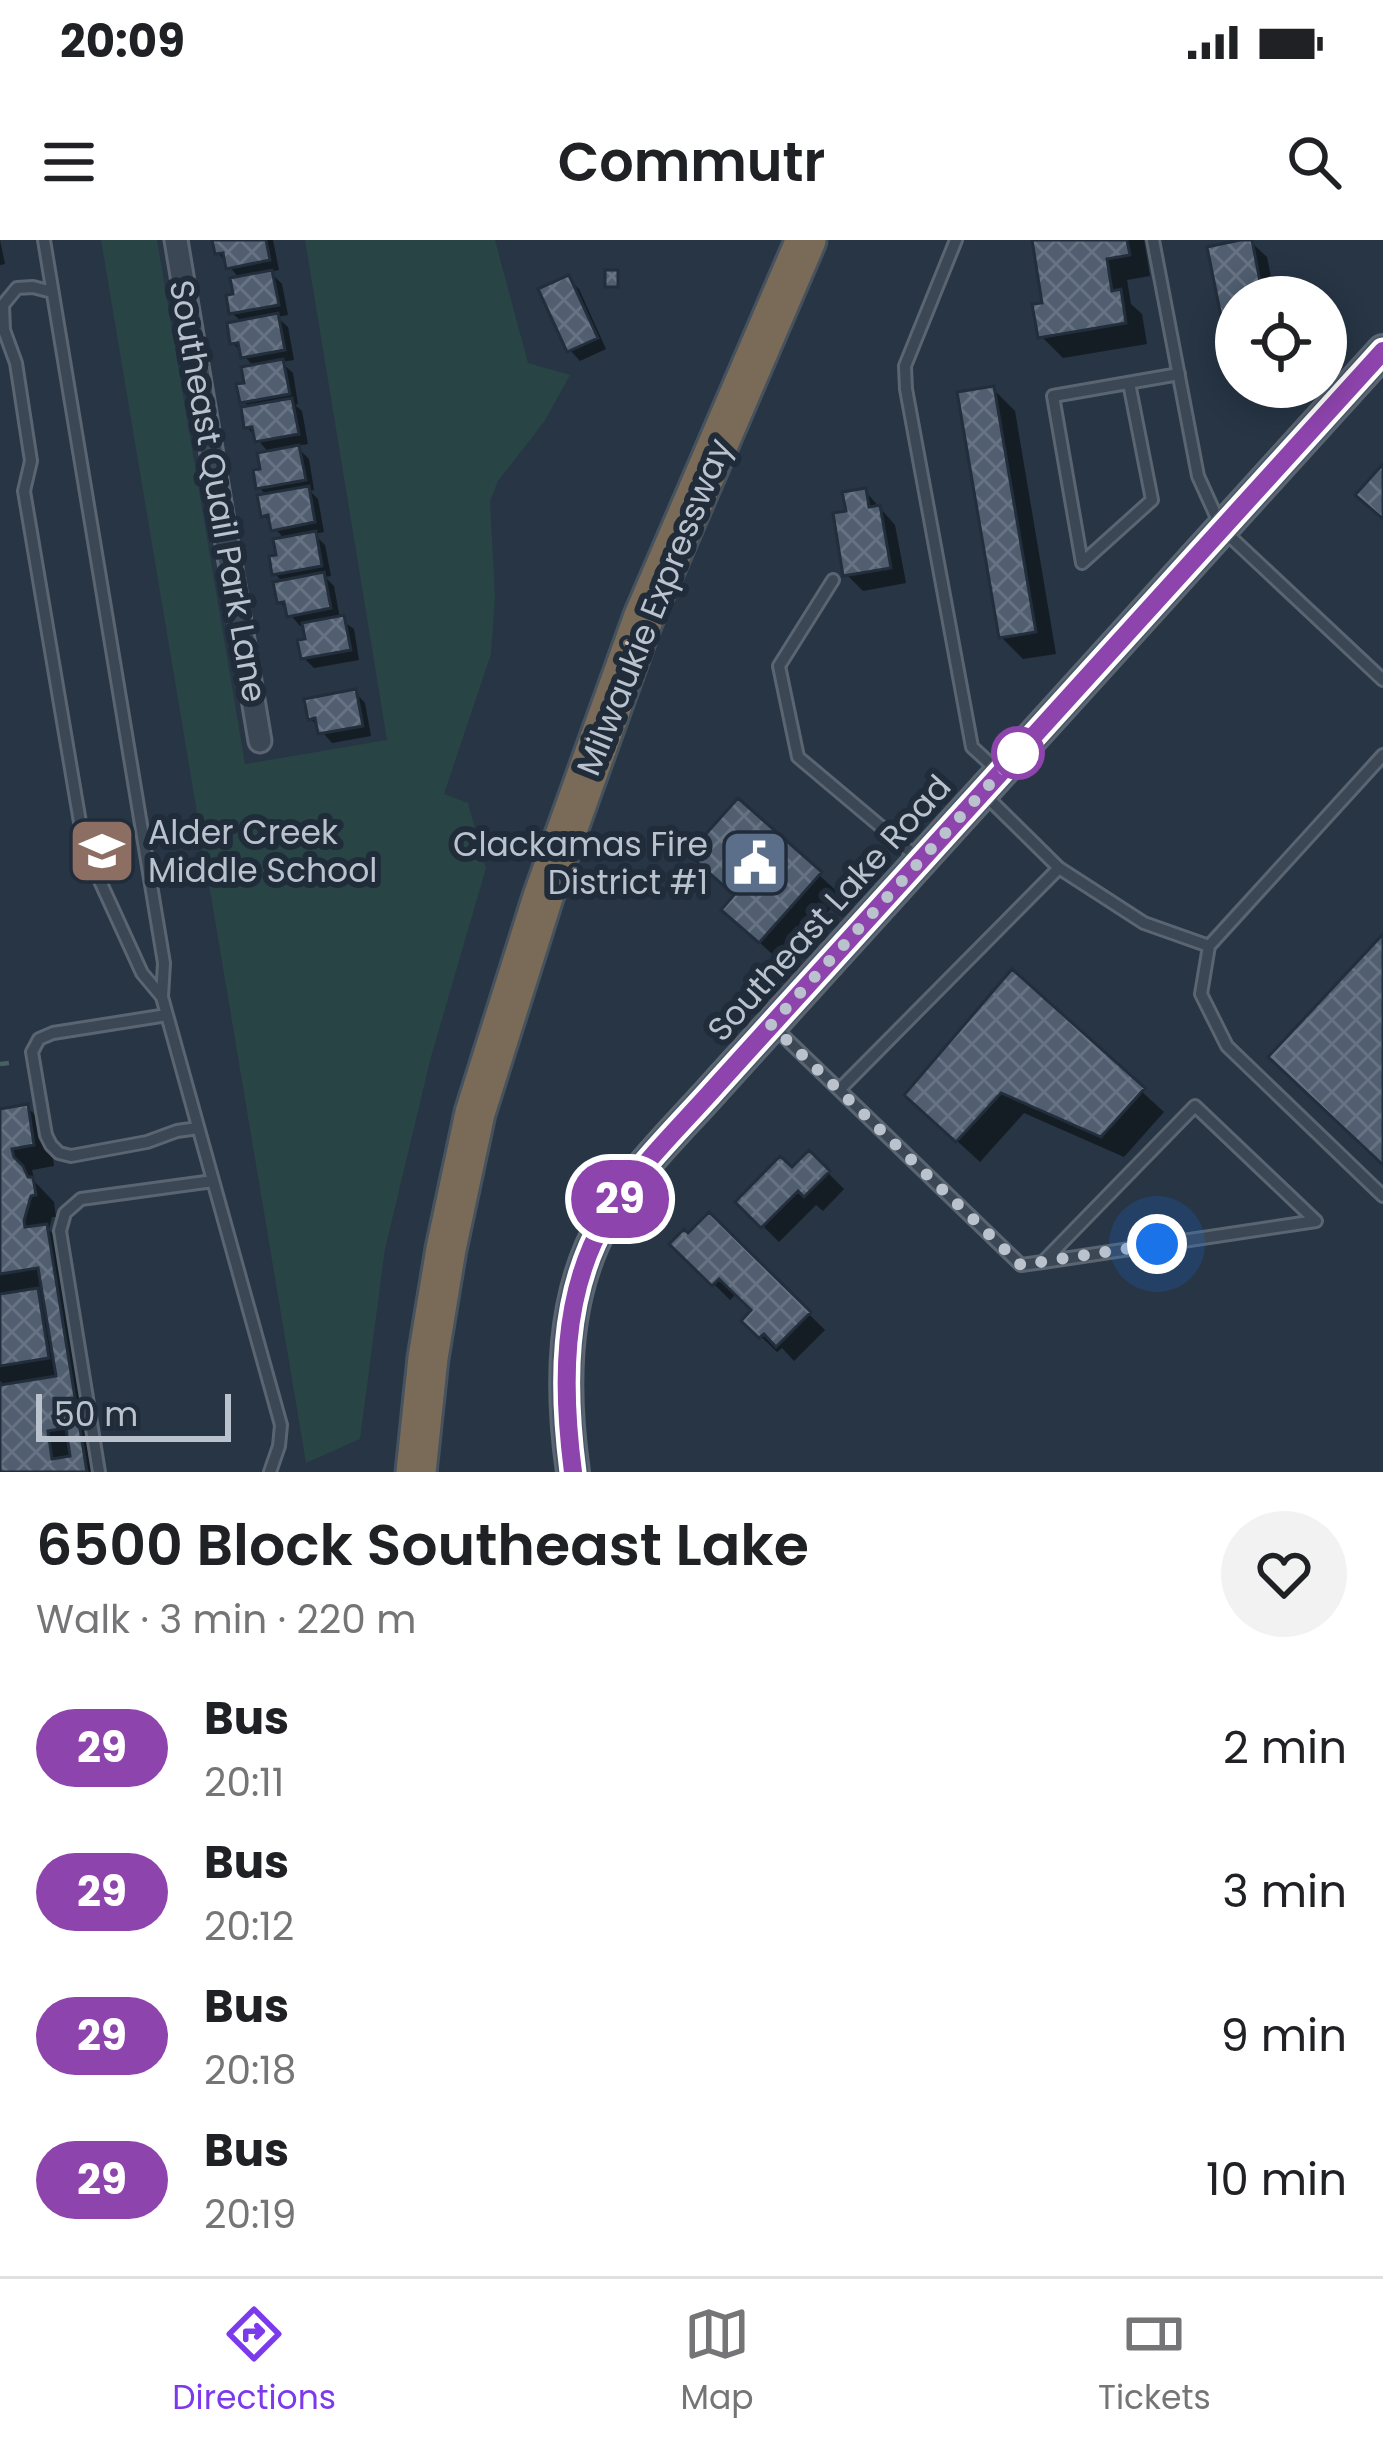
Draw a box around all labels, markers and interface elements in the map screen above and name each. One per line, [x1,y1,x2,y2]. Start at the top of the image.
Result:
text: 20:09 [60,10,185,73]
text: Commutr [558,124,825,200]
icon: menu [36,129,102,195]
icon: search [1281,129,1347,195]
street label: Southeast Quail Park Lane [158,276,278,706]
map controls [1215,276,1347,408]
button: locate [1215,276,1347,408]
street label: Milwaukie Expressway [565,431,743,783]
unlabelled marker [993,728,1043,778]
street label: Southeast Lake Road [696,764,962,1052]
place label: Alder Creek Middle School [148,809,377,894]
school or university icon: Alder Creek Middle School [67,816,137,886]
place label: Clackamas Fire District #1 [453,821,708,906]
public building icon: Clackamas Fire District #1 [720,828,790,898]
line badge: 29 [566,1160,674,1238]
text: 29 [595,1169,645,1228]
your location [1127,1214,1187,1274]
scale bar [36,1388,231,1441]
text: 50 m [54,1391,138,1438]
text: 6500 Block Southeast Lake [36,1505,809,1585]
button: heart [1221,1511,1347,1637]
text: Walk · 3 min · 220 m [36,1592,416,1647]
text: Bus [204,1687,289,1750]
text: 2 min [1223,1716,1347,1779]
text: 29 [77,1718,127,1777]
text: 20:11 [204,1755,284,1810]
text: Bus [204,1831,289,1894]
text: 3 min [1222,1860,1347,1923]
text: 29 [77,1862,127,1921]
text: 20:12 [204,1899,294,1954]
text: Bus [204,1975,289,2038]
text: 9 min [1220,2004,1347,2067]
text: 29 [77,2006,127,2065]
text: 20:18 [204,2043,296,2098]
text: Bus [204,2119,289,2182]
text: 10 min [1206,2148,1347,2211]
text: 29 [77,2150,127,2209]
text: 20:19 [204,2187,296,2242]
tab: Directions [172,2301,336,2423]
tab: Map [681,2301,754,2423]
tab: Tickets [1098,2301,1211,2423]

